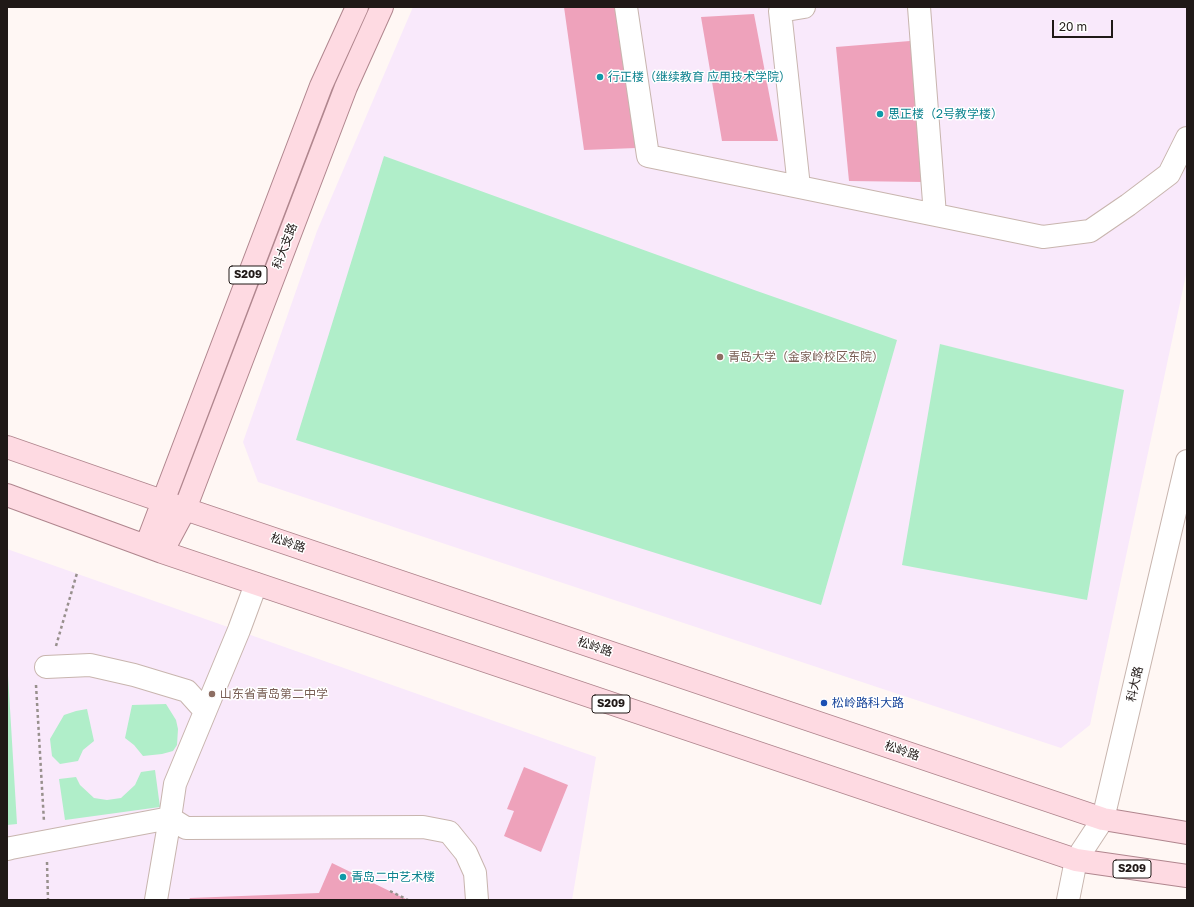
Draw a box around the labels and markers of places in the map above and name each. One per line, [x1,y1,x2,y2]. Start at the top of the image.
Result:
place label: 行正楼（继续教育 应用技术学院） [608,70,791,84]
marker: 行正楼（继续教育 应用技术学院） [595,72,605,82]
place label: 思正楼（2号教学楼） [888,107,1003,121]
marker: 思正楼（2号教学楼） [875,109,885,119]
place label: 青岛大学（金家岭校区东院） [728,350,884,364]
marker: 青岛大学（金家岭校区东院） [715,352,725,362]
place label: 山东省青岛第二中学 [220,687,328,701]
marker: 山东省青岛第二中学 [207,689,217,699]
place label: 松岭路科大路 [832,696,904,710]
marker: 松岭路科大路 [819,698,829,708]
place label: 青岛二中艺术楼 [351,870,435,884]
marker: 青岛二中艺术楼 [338,872,348,882]

